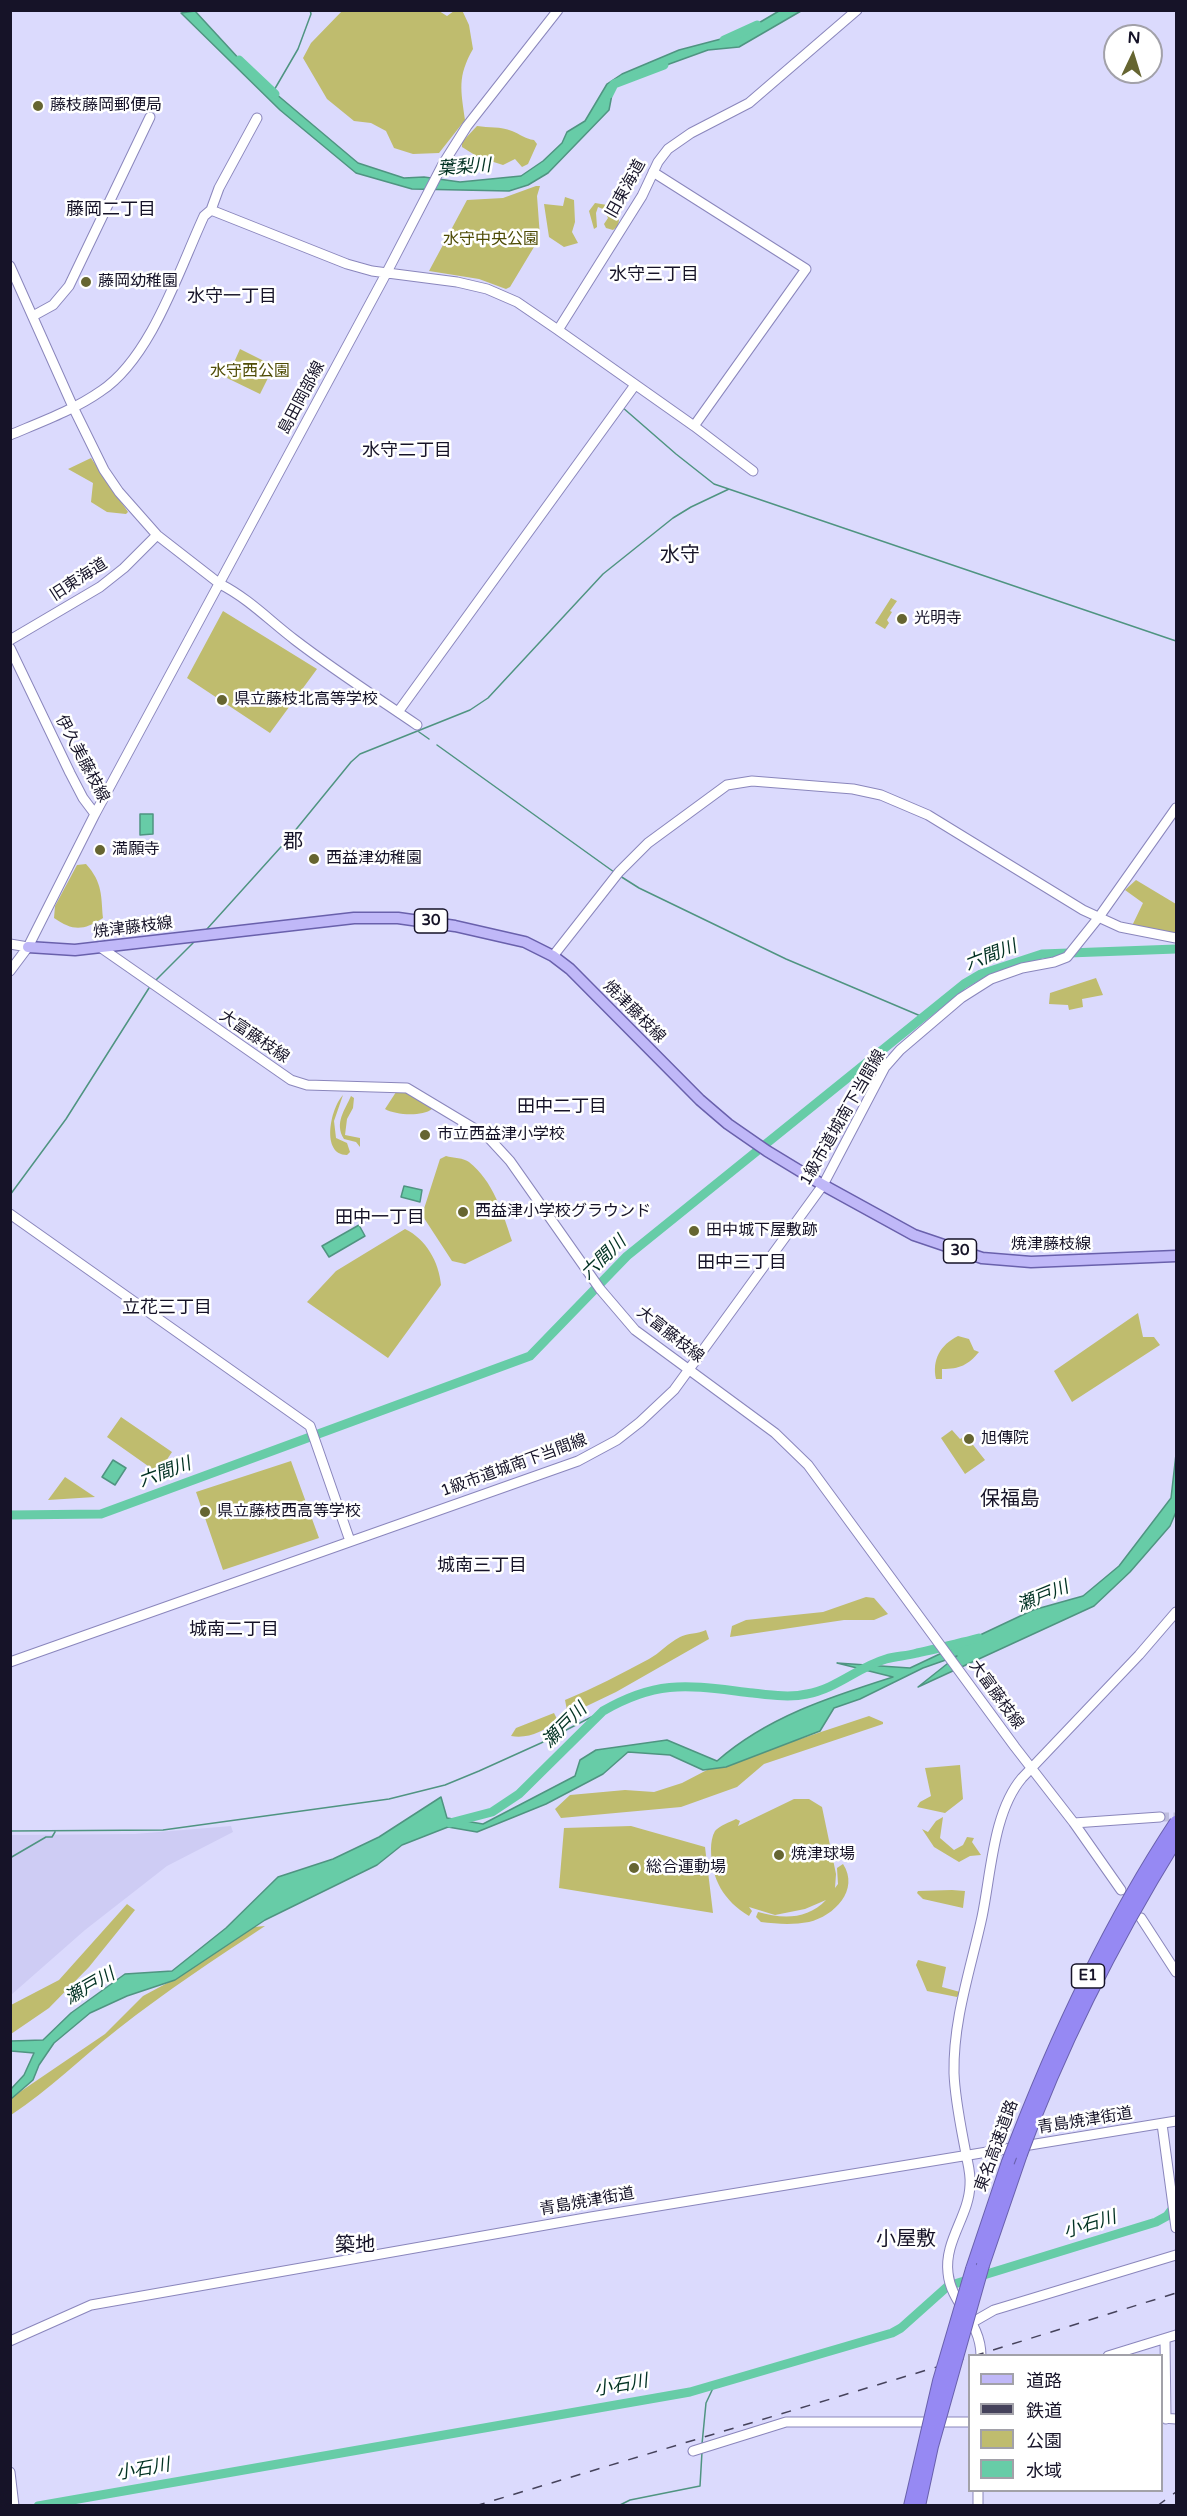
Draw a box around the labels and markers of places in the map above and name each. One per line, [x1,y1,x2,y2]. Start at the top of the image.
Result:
place label: 藤枝藤岡郵便局 [50,96,162,116]
marker: 藤枝藤岡郵便局 [31,99,45,113]
place label: 藤岡幼稚園 [98,272,178,292]
marker: 藤岡幼稚園 [79,275,93,289]
place label: 光明寺 [914,609,962,629]
marker: 光明寺 [895,612,909,626]
place label: 県立藤枝北高等学校 [234,690,378,710]
marker: 県立藤枝北高等学校 [215,693,229,707]
place label: 満願寺 [112,840,160,860]
marker: 満願寺 [93,843,107,857]
place label: 西益津幼稚園 [326,849,422,869]
marker: 西益津幼稚園 [307,852,321,866]
place label: 市立西益津小学校 [437,1125,565,1145]
marker: 市立西益津小学校 [418,1128,432,1142]
place label: 西益津小学校グラウンド [475,1202,651,1222]
marker: 西益津小学校グラウンド [456,1205,470,1219]
place label: 田中城下屋敷跡 [706,1221,818,1241]
marker: 田中城下屋敷跡 [687,1224,701,1238]
place label: 旭傳院 [981,1429,1029,1449]
marker: 旭傳院 [962,1432,976,1446]
place label: 県立藤枝西高等学校 [217,1502,361,1522]
marker: 県立藤枝西高等学校 [198,1505,212,1519]
place label: 焼津球場 [791,1845,855,1865]
marker: 焼津球場 [772,1848,786,1862]
place label: 総合運動場 [646,1858,726,1878]
marker: 総合運動場 [627,1861,641,1875]

